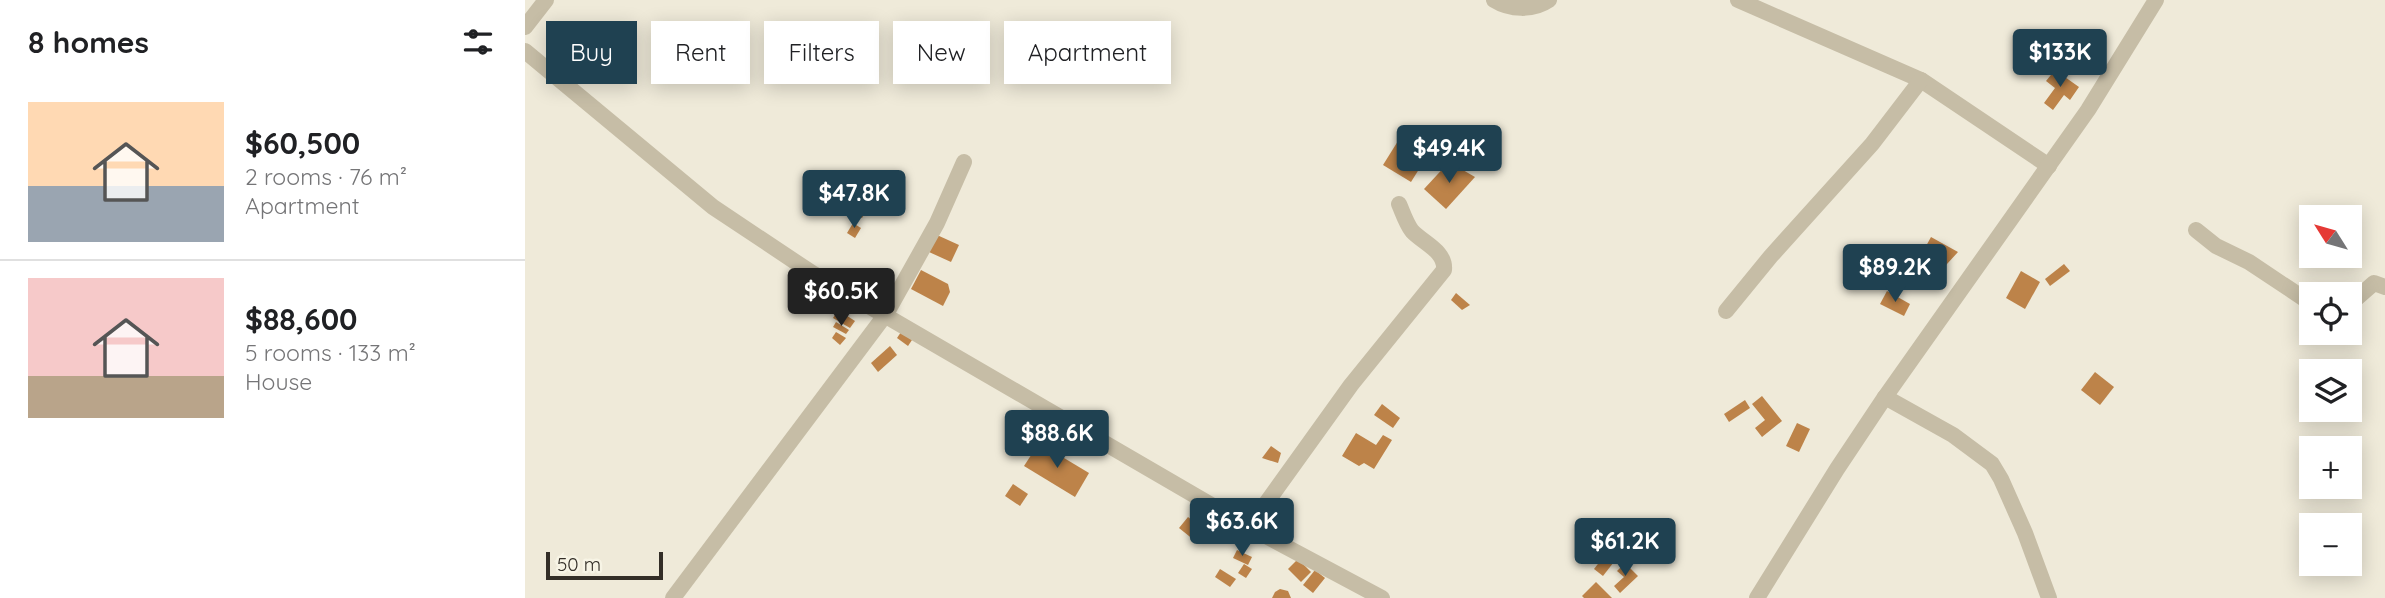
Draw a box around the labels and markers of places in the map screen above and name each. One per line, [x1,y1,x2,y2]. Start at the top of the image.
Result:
pin: $133K [2011,29,2109,89]
pin: $49.4K [1392,125,1506,185]
pin: $47.8K [797,170,911,230]
pin: $89.2K [1838,244,1952,304]
pin: $60.5K [784,268,898,328]
pin: $88.6K [1000,410,1114,470]
pin: $63.6K [1185,498,1299,558]
pin: $61.2K [1568,518,1682,578]

